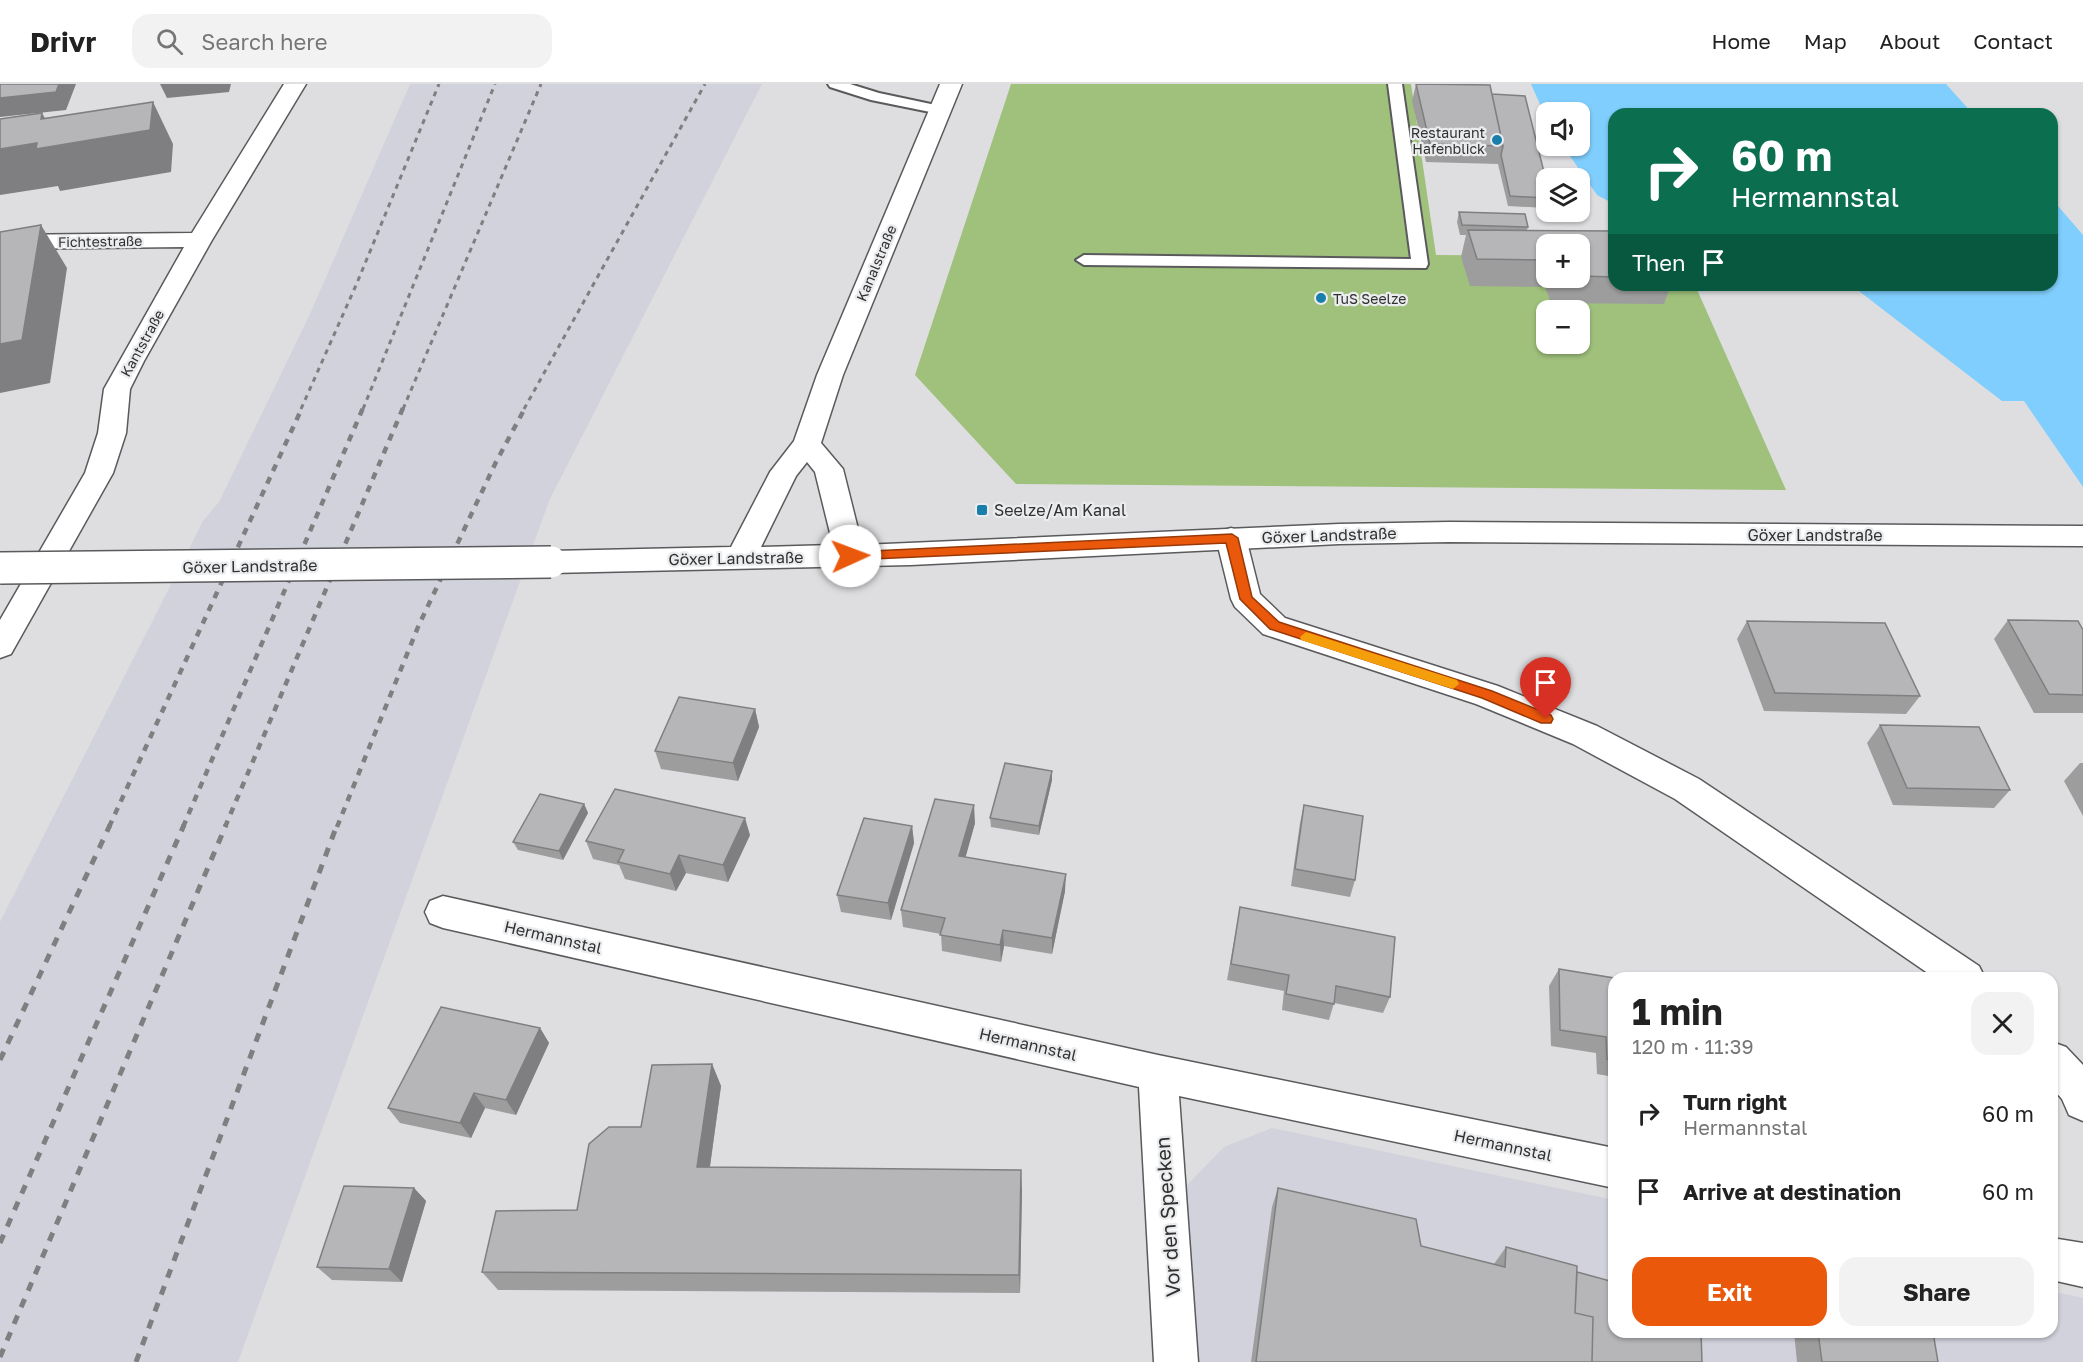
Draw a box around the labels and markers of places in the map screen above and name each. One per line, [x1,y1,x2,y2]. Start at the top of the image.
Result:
place label: Restaurant Hafenblick [1411,124,1485,157]
marker: Restaurant Hafenblick [1490,133,1504,147]
place label: TuS Seelze [1333,290,1406,307]
marker: TuS Seelze [1314,291,1328,305]
place label: Seelze/Am Kanal [994,500,1126,520]
marker: Seelze/Am Kanal [975,503,989,517]
pin [1520,657,1571,719]

